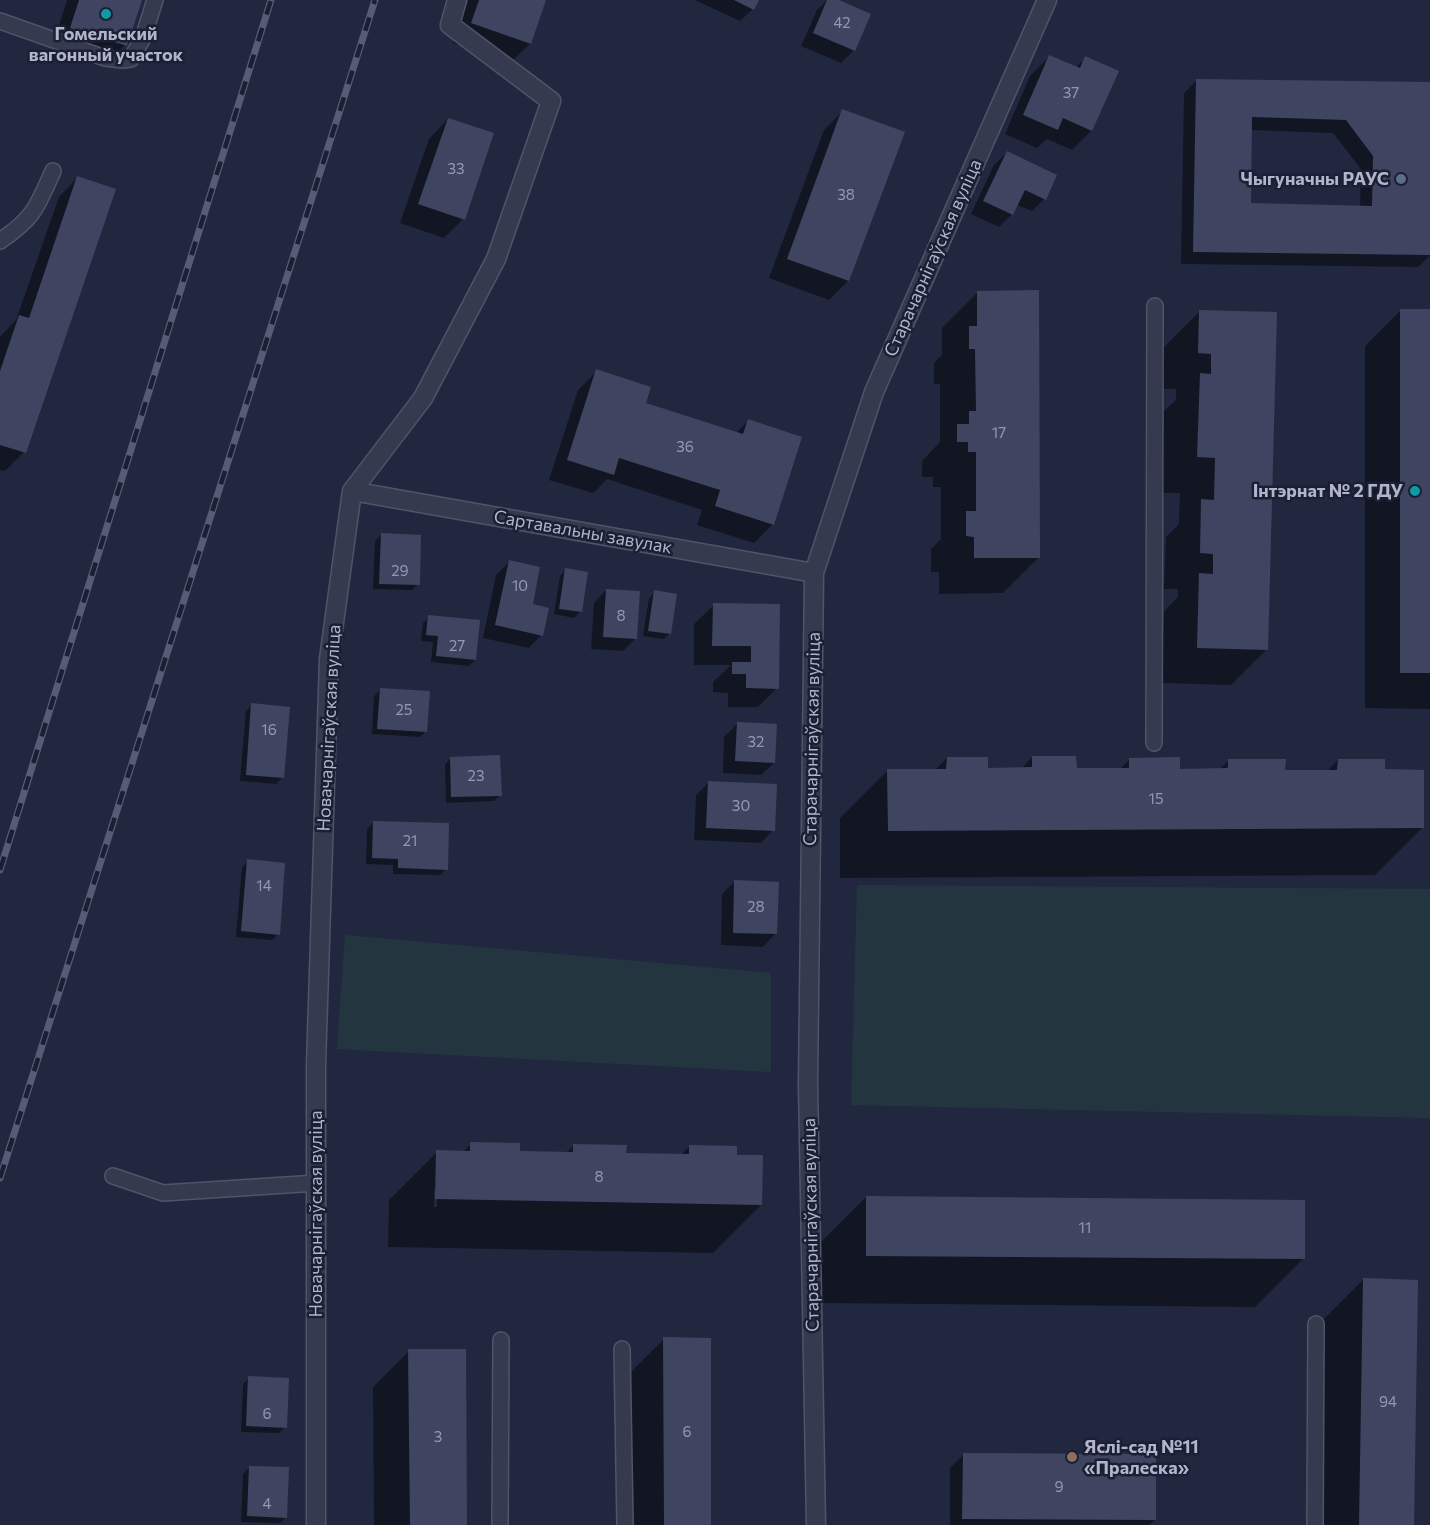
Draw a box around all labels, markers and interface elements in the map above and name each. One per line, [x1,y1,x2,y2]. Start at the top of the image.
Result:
marker: Гомельский вагонный участок [99,7,113,21]
house number: 42 [833,14,851,32]
place label: Гомельский вагонный участок [29,23,183,66]
house number: 37 [1063,84,1079,102]
street label: Старачарнігаўская вуліца [880,156,986,360]
house number: 33 [447,160,465,178]
place label: Чыгуначны РАУС [1240,168,1389,190]
marker: Чыгуначны РАУС [1394,172,1408,186]
house number: 38 [837,186,855,204]
house number: 17 [992,424,1006,442]
house number: 36 [676,438,694,456]
place label: Інтэрнат № 2 ГДУ [1253,480,1403,502]
marker: Інтэрнат № 2 ГДУ [1408,484,1422,498]
street label: Сартавальны завулак [492,506,674,558]
house number: 29 [391,562,409,580]
house number: 10 [512,577,528,595]
house number: 8 [616,607,626,625]
street label: Новачарнігаўская вуліца [313,624,345,832]
street label: Старачарнігаўская вуліца [799,632,825,846]
house number: 27 [449,637,465,655]
house number: 25 [396,701,412,719]
house number: 16 [261,721,277,739]
house number: 32 [748,733,764,751]
house number: 23 [468,767,484,785]
house number: 15 [1148,790,1164,808]
house number: 30 [732,797,750,815]
house number: 21 [403,832,417,850]
house number: 14 [256,877,272,895]
house number: 28 [747,898,765,916]
street label: Новачарнігаўская вуліца [305,1110,327,1318]
street label: Старачарнігаўская вуліца [798,1118,824,1332]
house number: 8 [594,1168,604,1186]
house number: 11 [1079,1219,1091,1237]
house number: 94 [1379,1393,1397,1411]
house number: 6 [262,1405,272,1423]
house number: 6 [682,1423,692,1441]
house number: 3 [434,1428,442,1446]
place label: Яслі-сад №11 «Пралеска» [1084,1436,1199,1478]
marker: Яслі-сад №11 «Пралеска» [1065,1450,1079,1464]
house number: 9 [1054,1478,1064,1496]
house number: 4 [263,1495,271,1513]

